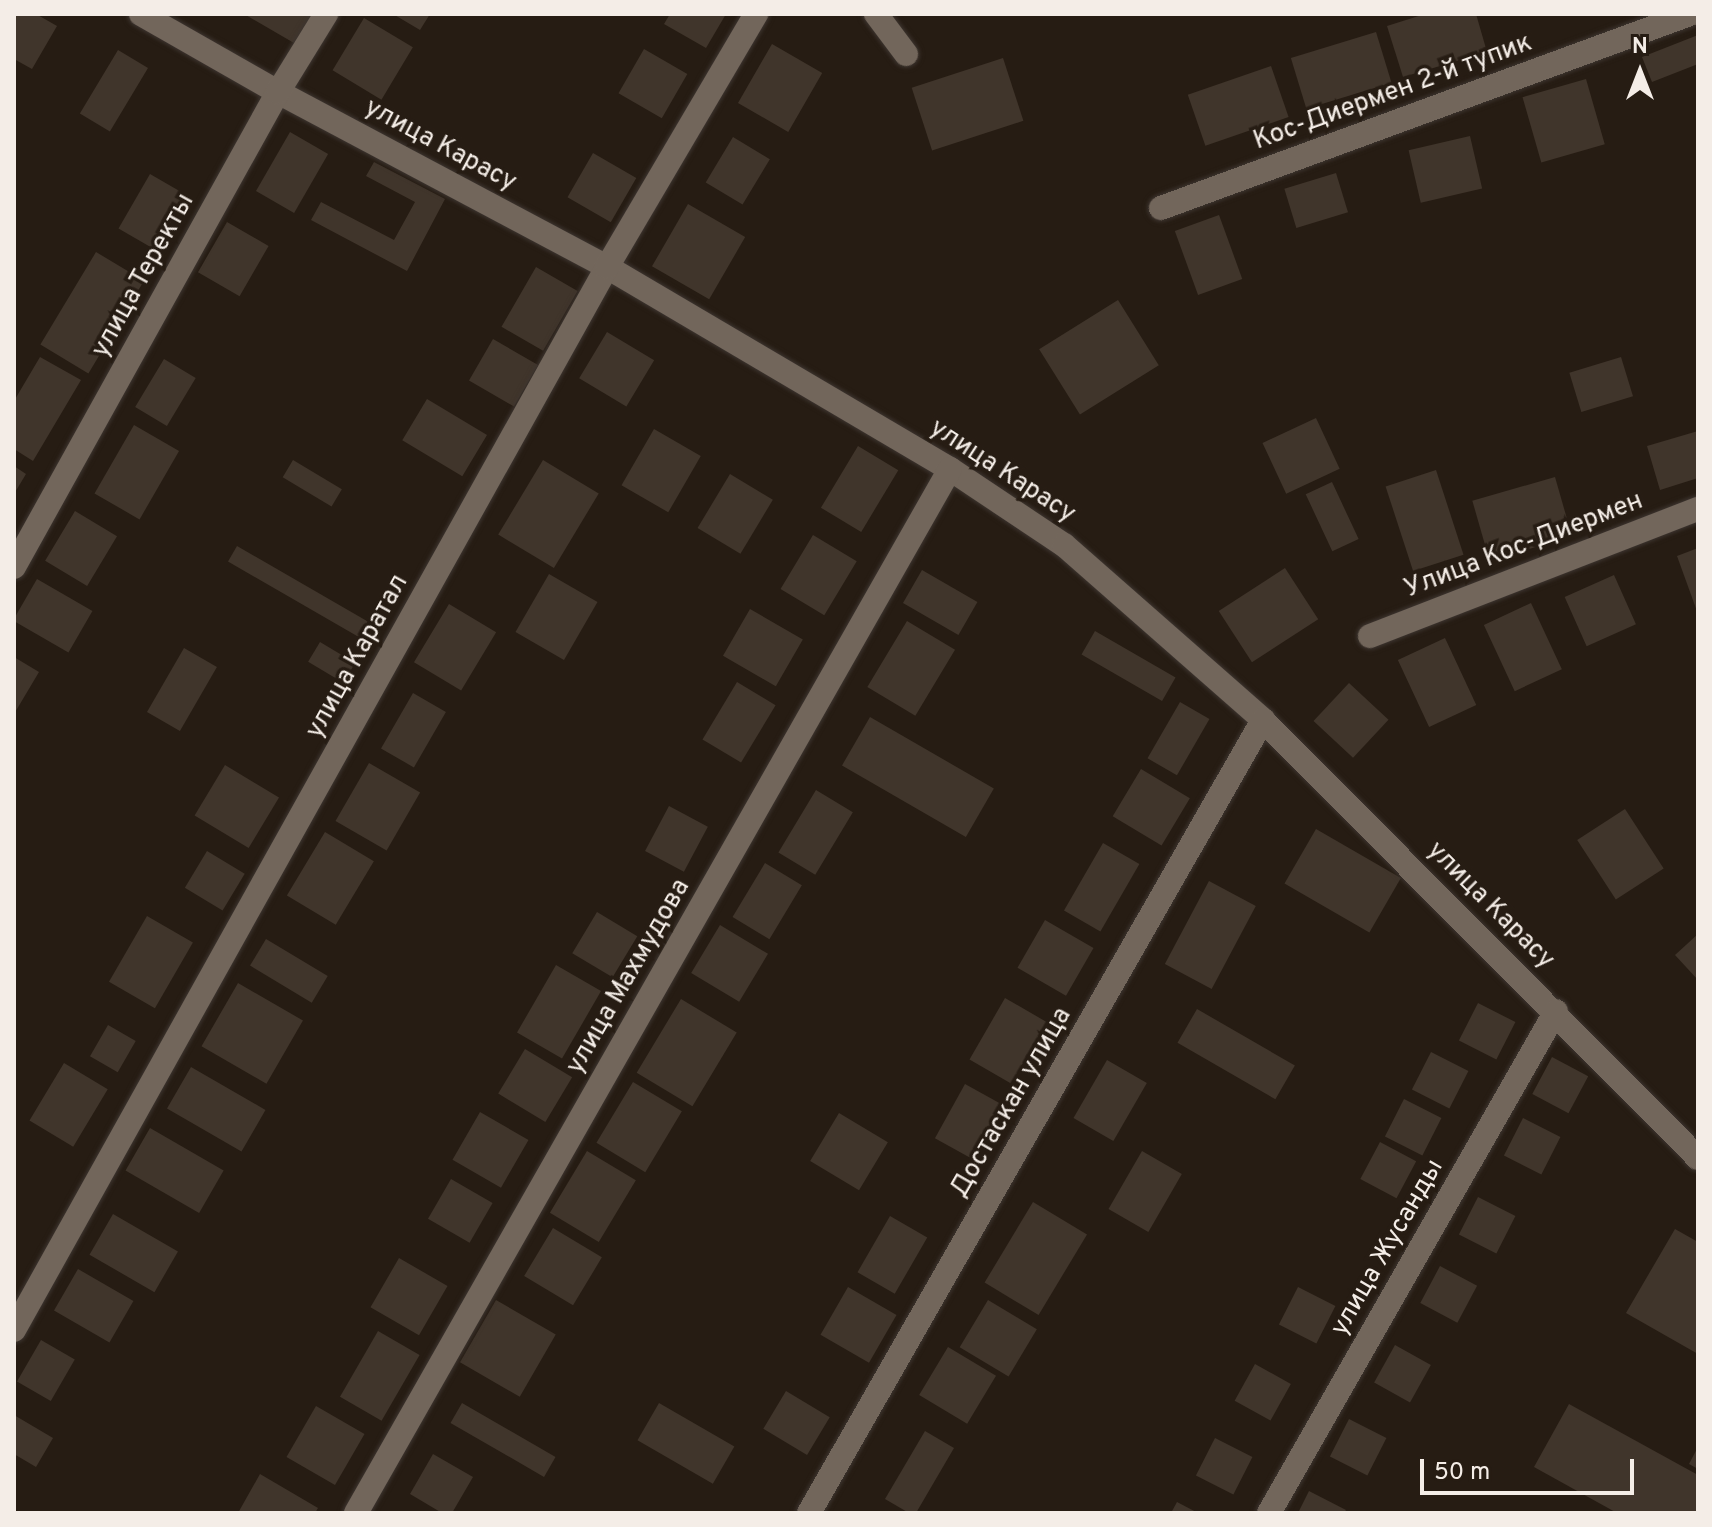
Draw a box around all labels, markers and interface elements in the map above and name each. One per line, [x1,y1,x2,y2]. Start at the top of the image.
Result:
street label: Кос-Диермен 2-й тупик [1250,28,1536,158]
north arrow [1600,32,1680,112]
text: N [1632,34,1648,61]
street label: улица Карасу [359,93,521,199]
street label: улица Теректы [86,188,202,364]
street label: улица Карасу [923,413,1081,531]
street label: Улица Кос-Диермен [1400,486,1648,606]
street label: улица Каратал [300,570,416,744]
street label: улица Карасу [1420,836,1560,976]
street label: улица Махмудова [561,874,697,1080]
street label: Достаскан улица [945,1002,1079,1204]
street label: улица Жусанды [1325,1154,1451,1342]
scale bar [1424,1443,1638,1493]
text: 50 m [1434,1458,1490,1488]

